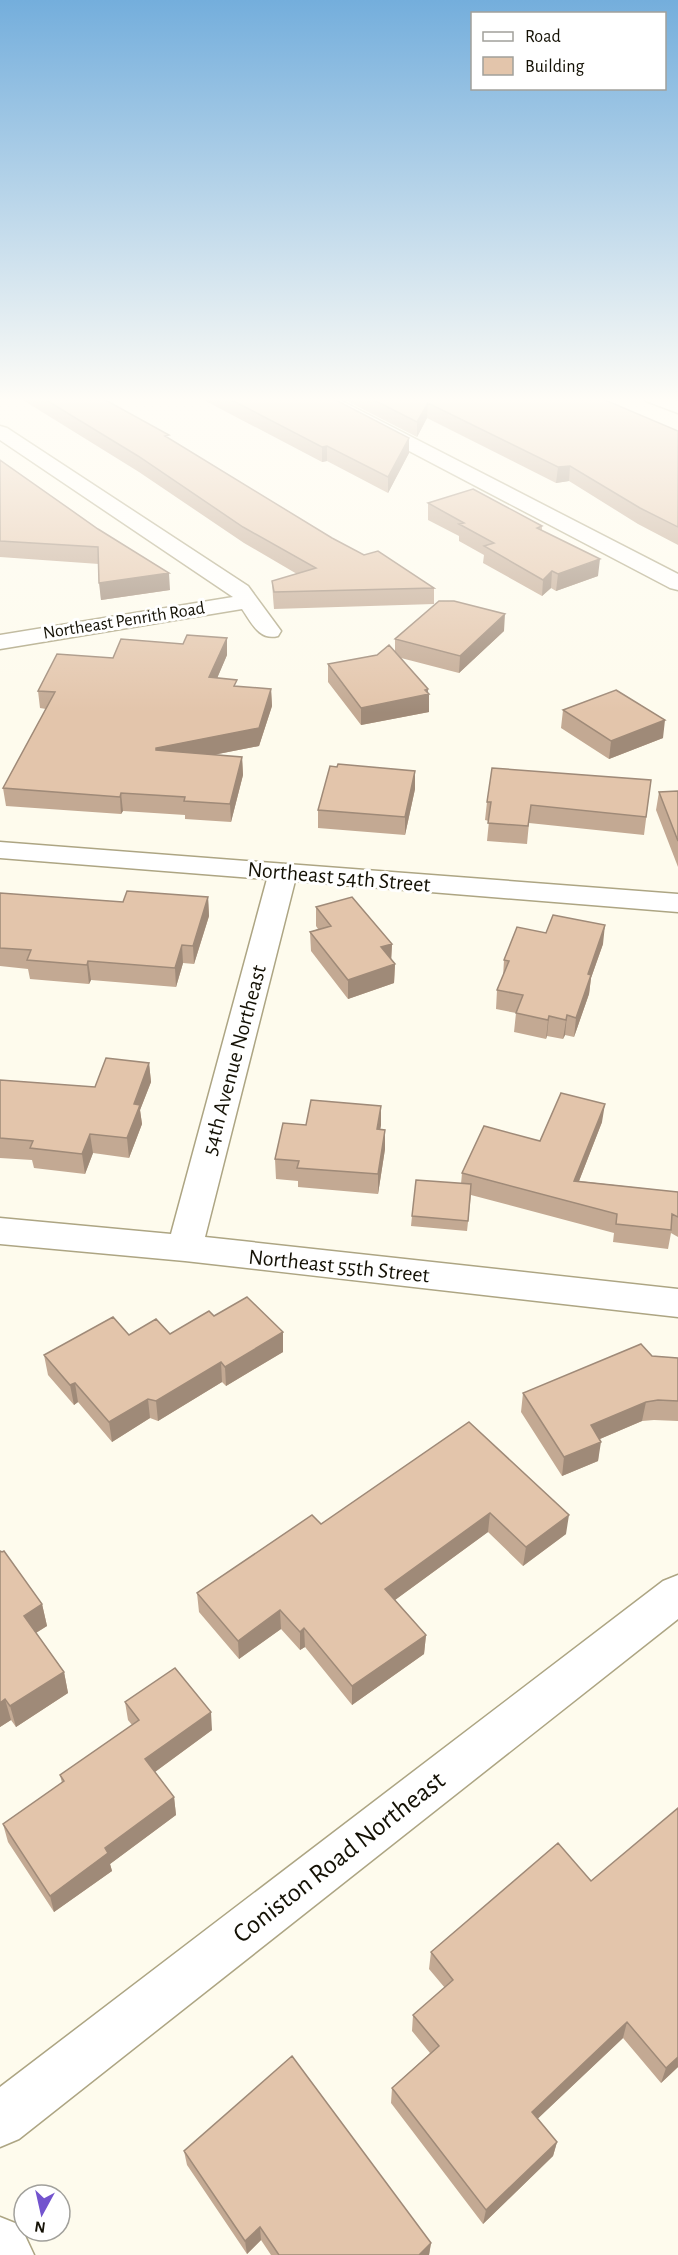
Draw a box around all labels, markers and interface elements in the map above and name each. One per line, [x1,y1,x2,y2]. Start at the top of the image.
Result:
legend [471,12,666,90]
text: Road [525,28,561,46]
text: Building [525,58,585,76]
street label: Northeast Penrith Road [42,599,206,643]
street label: Northeast 54th Street [247,858,431,896]
street label: 54th Avenue Northeast [198,963,270,1157]
street label: Northeast 55th Street [247,1246,431,1286]
street label: Coniston Road Northeast [228,1766,450,1948]
north arrow [12,2183,72,2243]
text: N [33,2218,47,2236]

